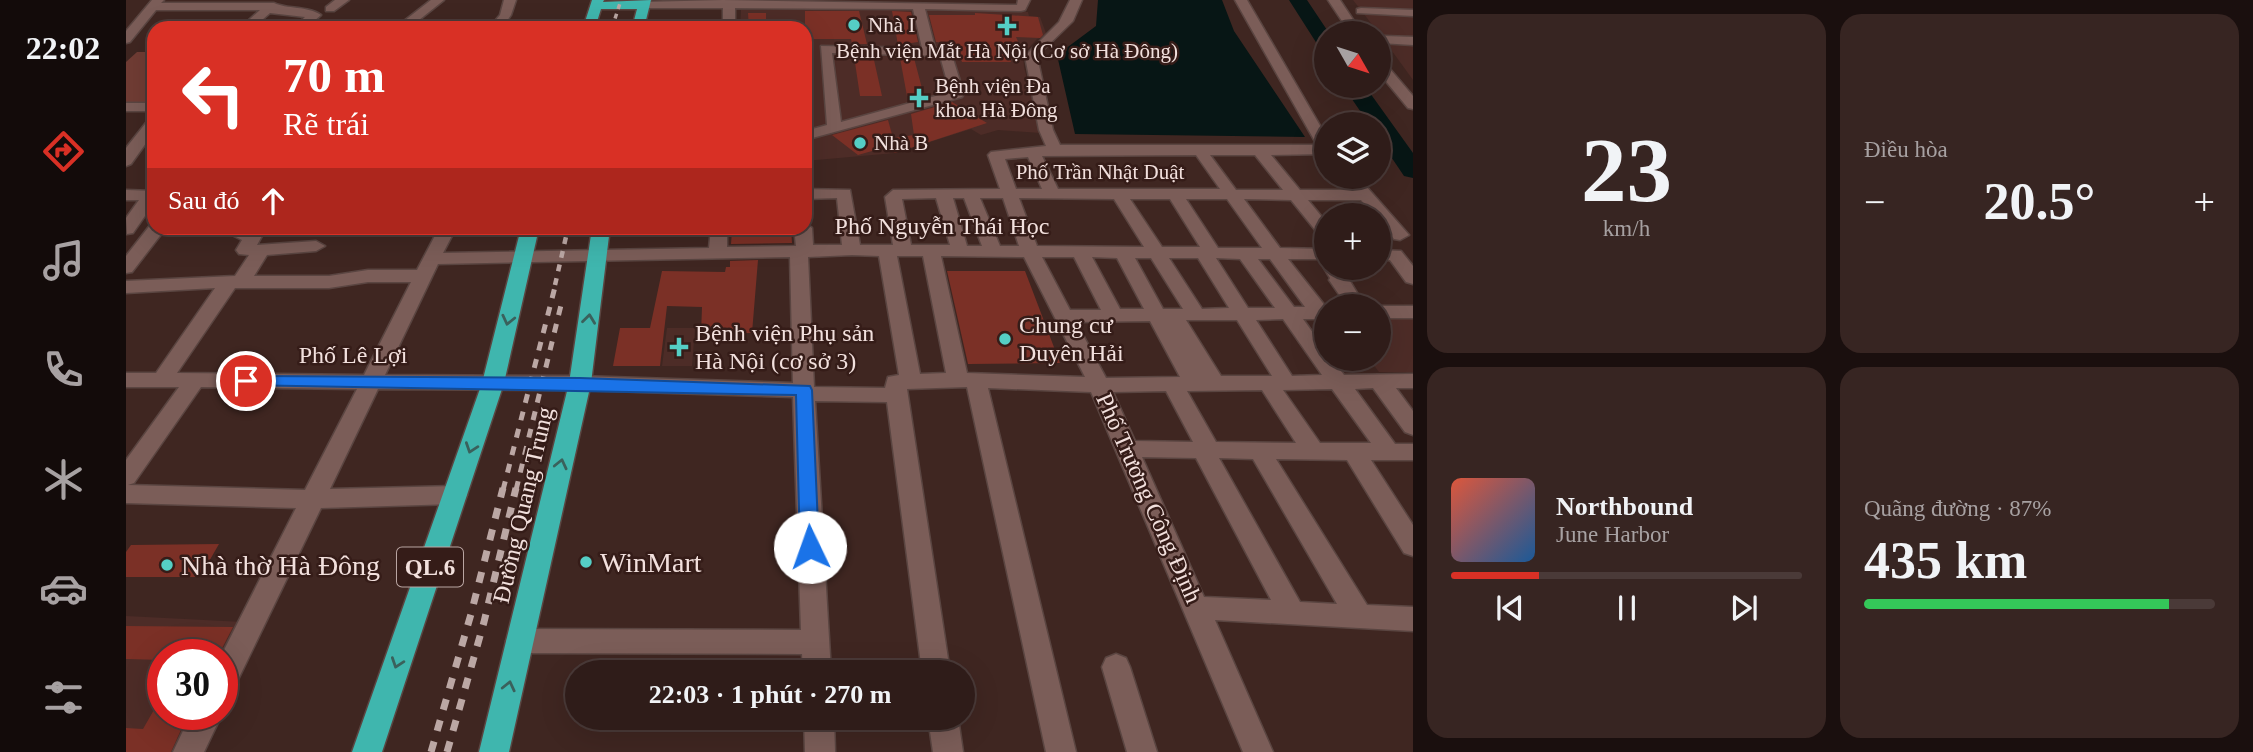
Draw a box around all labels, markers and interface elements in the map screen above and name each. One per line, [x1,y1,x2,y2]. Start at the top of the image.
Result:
place label: Nhà I [868,13,915,37]
marker: Bệnh viện Mắt Hà Nội (Cơ sở Hà Đông) [997,16,1017,36]
marker: Nhà I [846,17,862,33]
north arrow [1314,21,1391,98]
map controls [1314,21,1391,371]
text: 22:02 [26,30,100,66]
place label: Bệnh viện Mắt Hà Nội (Cơ sở Hà Đông) [836,39,1178,63]
text: 70 m [283,48,385,103]
icon: left [168,49,259,140]
place label: Bệnh viện Đa khoa Hà Đông [935,74,1058,122]
marker: Bệnh viện Đa khoa Hà Đông [909,88,929,108]
text: Rẽ trái [283,106,369,142]
button: layers [1314,112,1391,189]
text: 23 [1581,120,1672,221]
icon: directions [39,127,88,176]
place label: Nhà B [874,131,928,155]
marker: Nhà B [852,135,868,151]
text: Điều hòa [1864,137,1948,162]
street label: Phố Trần Nhật Duật [1016,160,1184,184]
text: 20.5° [1984,173,2095,230]
text: − [1864,181,1885,223]
text: + [2194,181,2215,223]
icon: ahead [254,182,292,220]
text: Sau đó [168,186,240,215]
button: + [1314,203,1391,280]
street label: Phố Nguyễn Thái Học [835,213,1049,239]
text: km/h [1603,216,1650,241]
icon: music [39,236,88,285]
button: − [1314,294,1391,371]
place label: Chung cư Duyên Hải [1019,312,1124,366]
one-way arrow [581,313,596,325]
one-way arrow [502,314,516,326]
place label: Bệnh viện Phụ sản Hà Nội (cơ sở 3) [695,320,874,374]
marker: Chung cư Duyên Hải [997,331,1013,347]
marker: Bệnh viện Phụ sản Hà Nội (cơ sở 3) [669,337,689,357]
street label: Phố Lê Lợi [299,342,408,368]
icon: phone [39,345,88,394]
pin [216,351,276,411]
icon: arrive [227,362,265,400]
street label: Phố Trương Công Định [1091,389,1207,607]
street label: Đường Quang Trung [488,404,558,606]
one-way arrow [465,441,479,453]
icon: climate [39,455,88,504]
one-way arrow [553,458,568,470]
text: Northbound [1556,492,1693,521]
text: Quãng đường · 87% [1864,496,2052,521]
position arrow [773,510,847,584]
text: June Harbor [1556,522,1669,547]
text: 435 km [1864,532,2027,589]
place label: WinMart [600,547,702,578]
road number: QL.6 [397,548,463,586]
place label: Nhà thờ Hà Đông [181,550,380,581]
marker: WinMart [578,554,594,570]
marker: Nhà thờ Hà Đông [159,557,175,573]
icon: car [39,564,88,613]
icon: previous [1491,589,1529,627]
icon: pause [1608,589,1646,627]
icon: next [1725,589,1763,627]
speed limit sign: 30 [147,639,238,730]
one-way arrow [391,656,405,668]
icon: filters [39,673,88,722]
one-way arrow [501,680,515,692]
text: 22:03 · 1 phút · 270 m [649,680,891,709]

